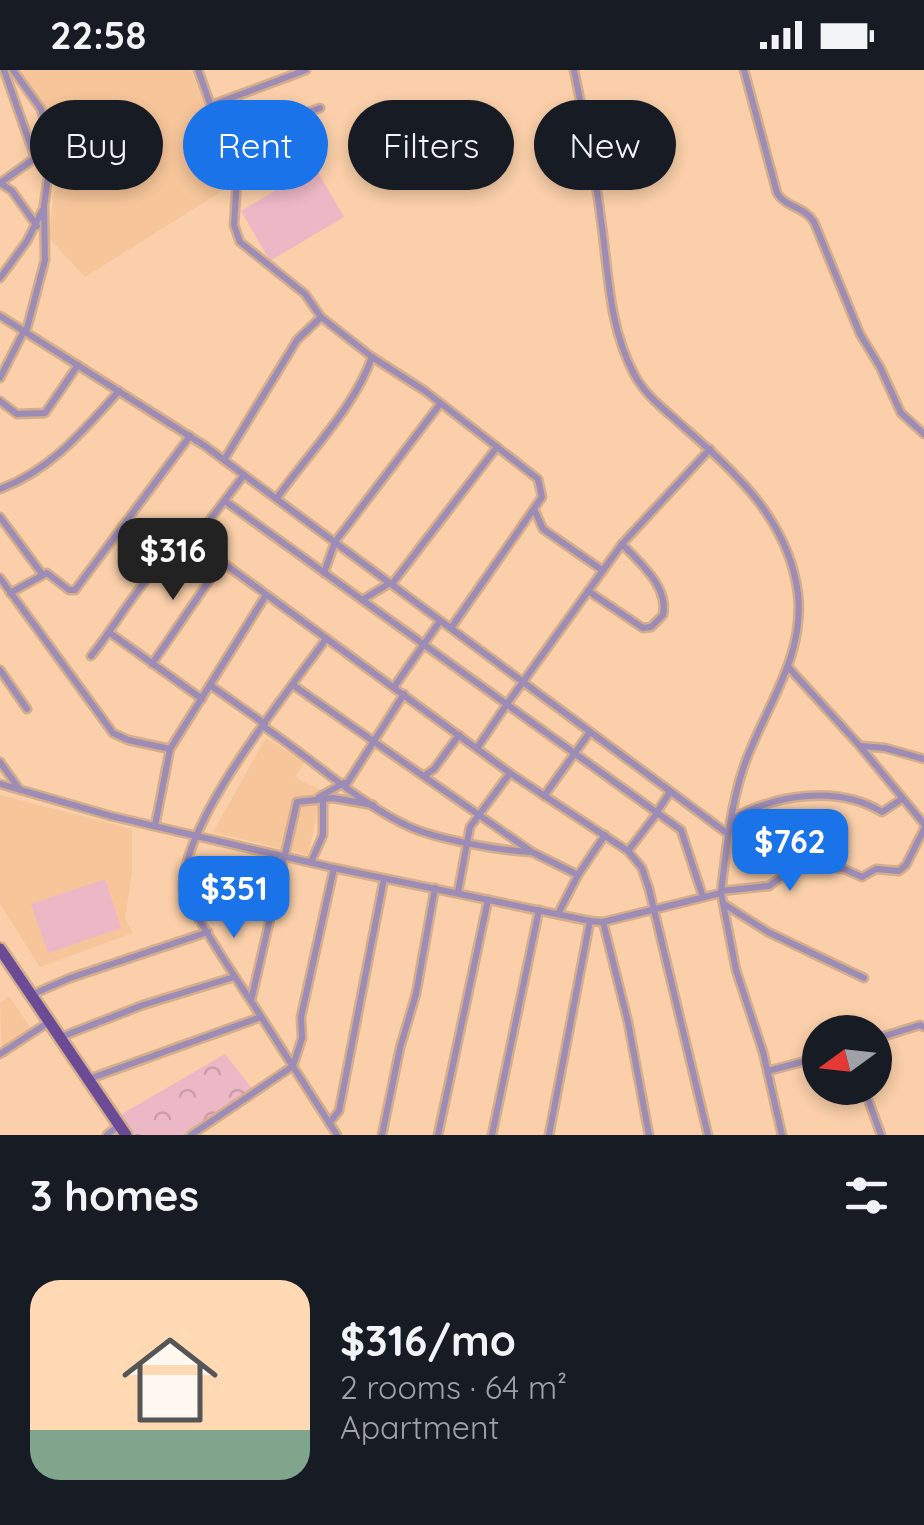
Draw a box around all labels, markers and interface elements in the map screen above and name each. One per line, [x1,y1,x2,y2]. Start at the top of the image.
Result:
text: 22:58 [50,11,146,59]
chip: Buy [30,100,163,190]
chip: Rent [183,100,328,190]
chip: Filters [348,100,514,190]
chip: New [534,100,676,190]
pin: $316 [114,518,232,603]
text: $316 [140,530,206,570]
pin: $762 [731,809,849,894]
text: $762 [754,821,826,861]
pin: $351 [175,856,293,941]
text: $351 [200,868,268,908]
north arrow [802,1015,892,1105]
map controls [802,1015,892,1105]
icon: filters [839,1168,894,1223]
text: 3 homes [30,1169,199,1222]
text: $316/mo [340,1314,516,1367]
icon: home [110,1320,230,1440]
text: 2 rooms · 64 m² [340,1367,567,1407]
text: Apartment [340,1407,499,1447]

